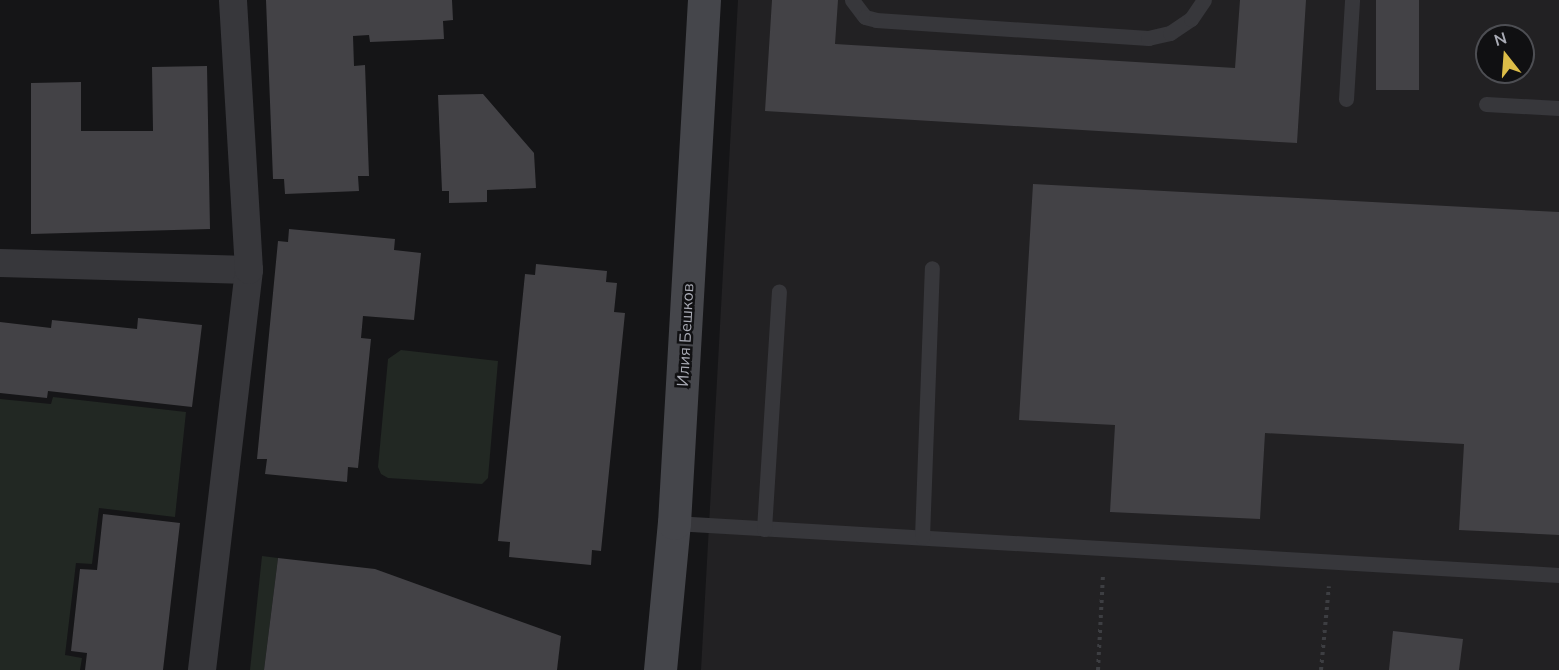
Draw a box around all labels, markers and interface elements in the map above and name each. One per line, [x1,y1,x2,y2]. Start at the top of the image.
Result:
north arrow [1475,24,1535,84]
text: N [1492,27,1509,50]
street label: Илия Бешков [673,283,697,387]

